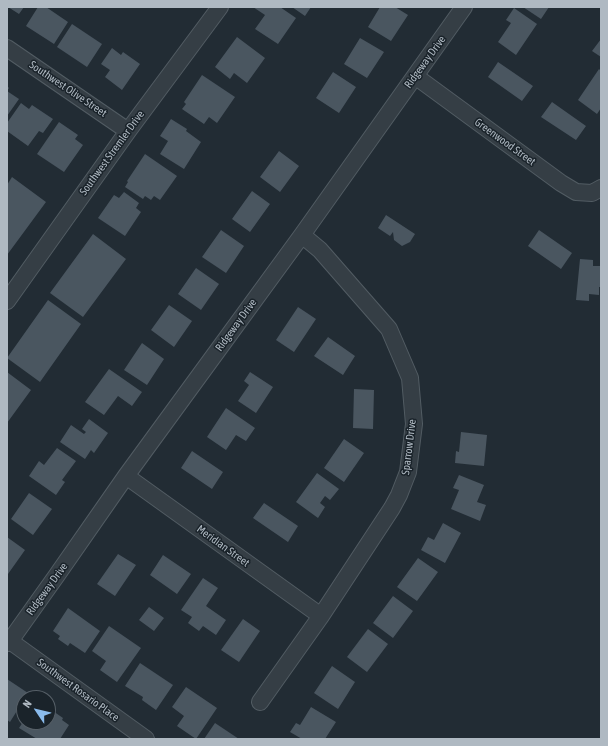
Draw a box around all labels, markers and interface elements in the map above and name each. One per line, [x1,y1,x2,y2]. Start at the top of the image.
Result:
street label: Ridgeway Drive [402,33,448,91]
street label: Southwest Olive Street [27,58,109,120]
street label: Southwest Stremler Drive [77,108,147,198]
street label: Greenwood Street [472,116,538,168]
street label: Ridgeway Drive [213,296,259,354]
street label: Sparrow Drive [399,418,419,476]
street label: Meridian Street [194,522,252,570]
street label: Ridgeway Drive [24,560,70,618]
street label: Southwest Rosario Place [34,656,122,724]
north arrow [16,690,56,730]
text: N [20,698,34,710]

